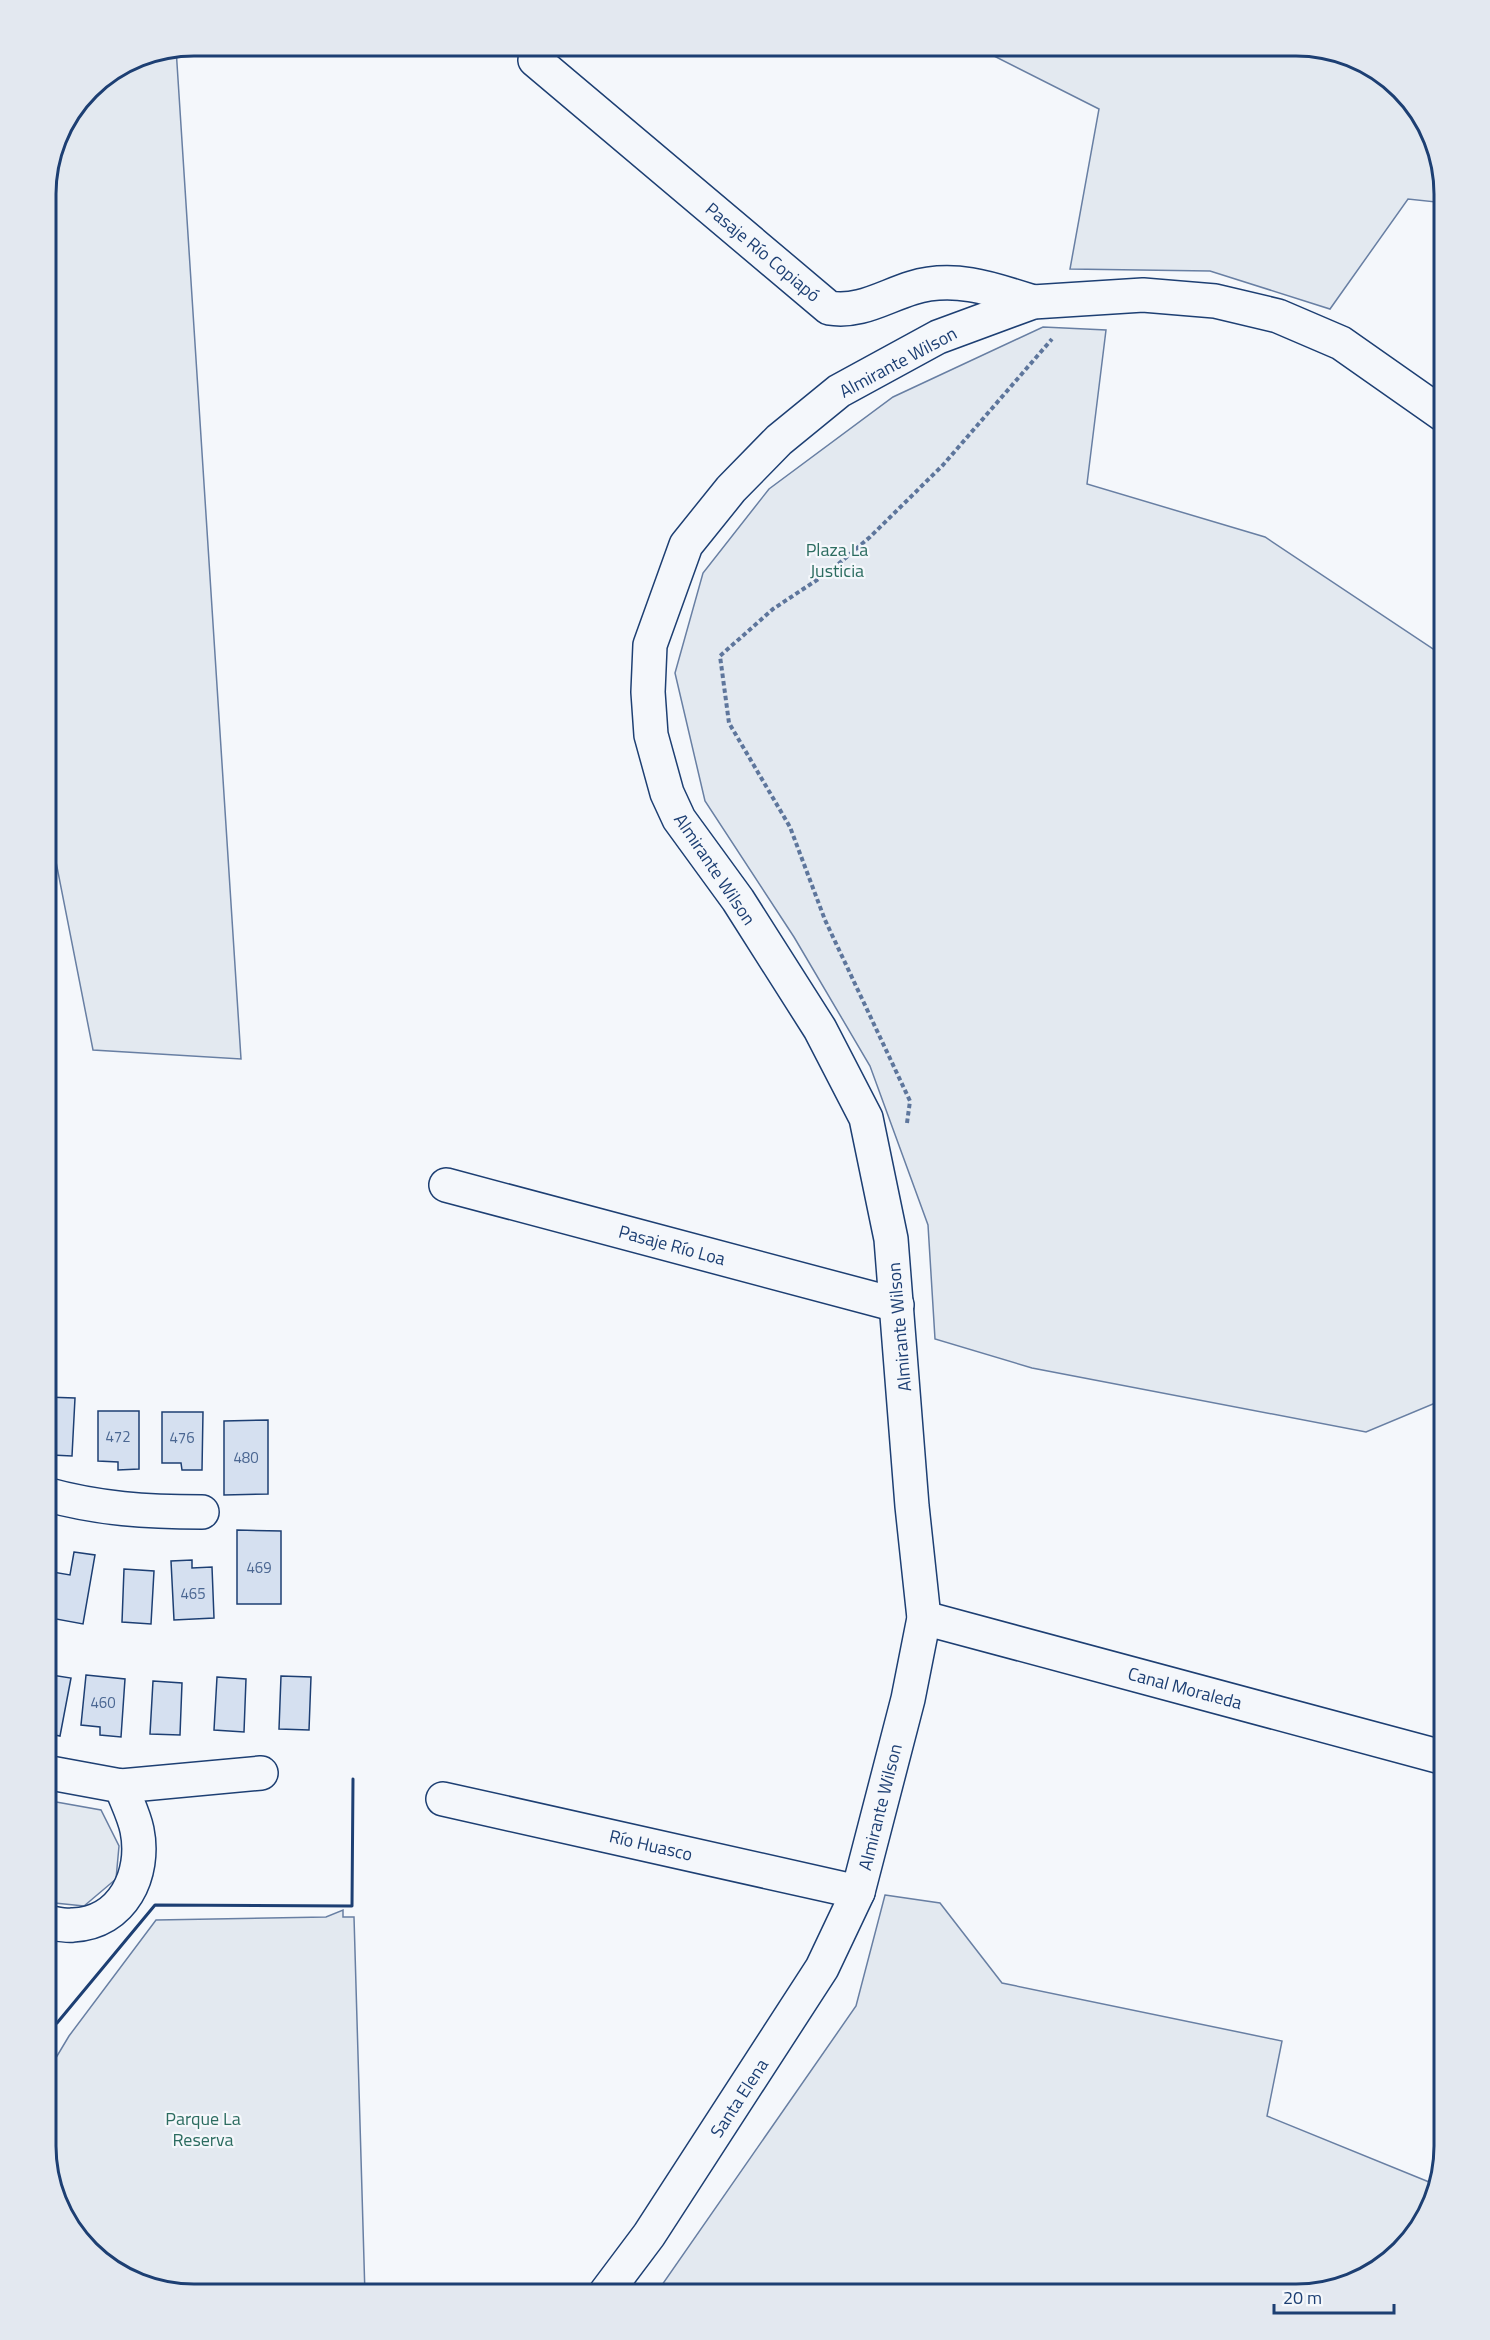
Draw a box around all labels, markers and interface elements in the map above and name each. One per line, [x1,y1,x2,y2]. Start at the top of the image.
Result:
street label: Pasaje Río Copiapó [700,196,826,308]
street label: Almirante Wilson [834,320,962,404]
park label: Plaza La Justicia [806,536,868,584]
street label: Almirante Wilson [668,808,762,930]
street label: Pasaje Río Loa [616,1218,728,1272]
street label: Almirante Wilson [880,1261,918,1393]
house number: 472 [105,1425,131,1448]
house number: 476 [169,1426,195,1449]
house number: 480 [233,1446,259,1469]
house number: 469 [246,1556,272,1579]
house number: 465 [180,1582,206,1605]
street label: Canal Moraleda [1125,1660,1245,1716]
house number: 460 [90,1691,116,1714]
street label: Almirante Wilson [851,1741,909,1873]
street label: Río Huasco [607,1822,695,1868]
street label: Santa Elena [703,2053,775,2143]
park label: Parque La Reserva [165,2105,241,2153]
scale bar [1274,2277,1394,2315]
text: 20 m [1283,2284,1322,2311]

